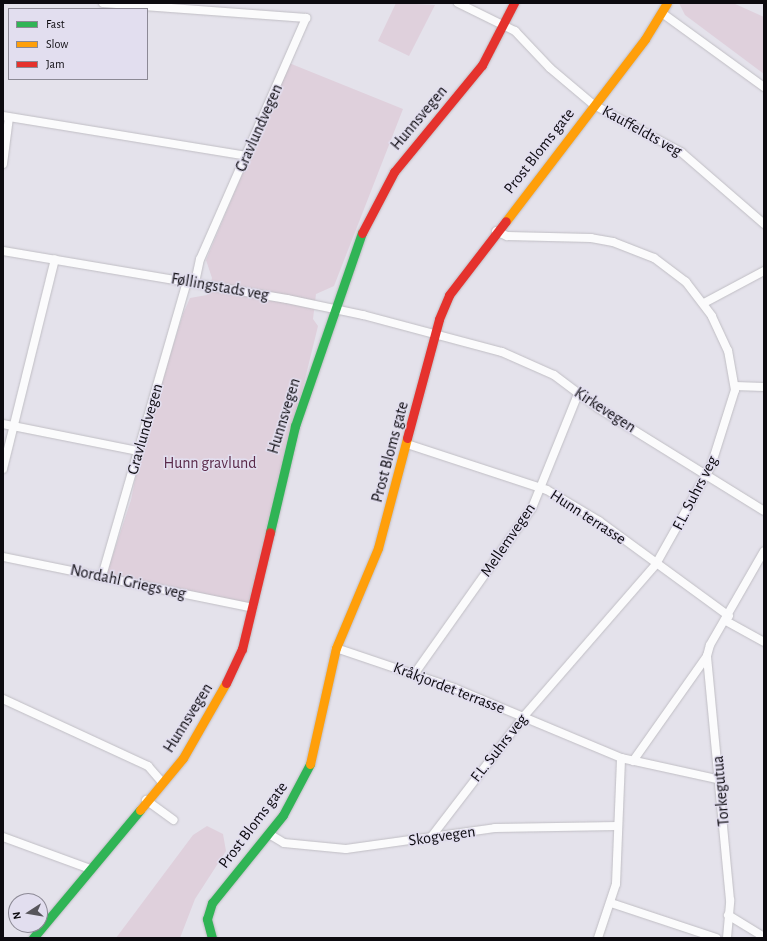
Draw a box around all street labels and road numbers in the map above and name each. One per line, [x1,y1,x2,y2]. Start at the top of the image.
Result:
street label: Gravlundvegen [231,81,287,175]
street label: Hunnsvegen [387,82,451,154]
street label: Kauffeldts veg [599,101,685,161]
street label: Prost Bloms gate [500,104,578,198]
street label: Føllingstads veg [170,269,270,305]
street label: Hunnsvegen [263,376,305,456]
street label: Gravlundvegen [123,381,167,477]
street label: Kirkevegen [571,383,639,437]
street label: Prost Bloms gate [367,399,413,505]
street label: F.L. Suhrs veg [668,453,722,533]
street label: Hunn terrasse [546,485,630,549]
street label: Mellemvegen [476,500,540,580]
street label: Nordahl Griegs veg [69,560,187,604]
street label: Kråkjordet terrasse [391,658,507,718]
street label: Hunnsvegen [159,680,217,756]
street label: F.L. Suhrs veg [466,710,532,786]
street label: Torkegutua [708,755,734,827]
street label: Prost Bloms gate [214,778,292,872]
street label: Skogvegen [407,822,477,850]

